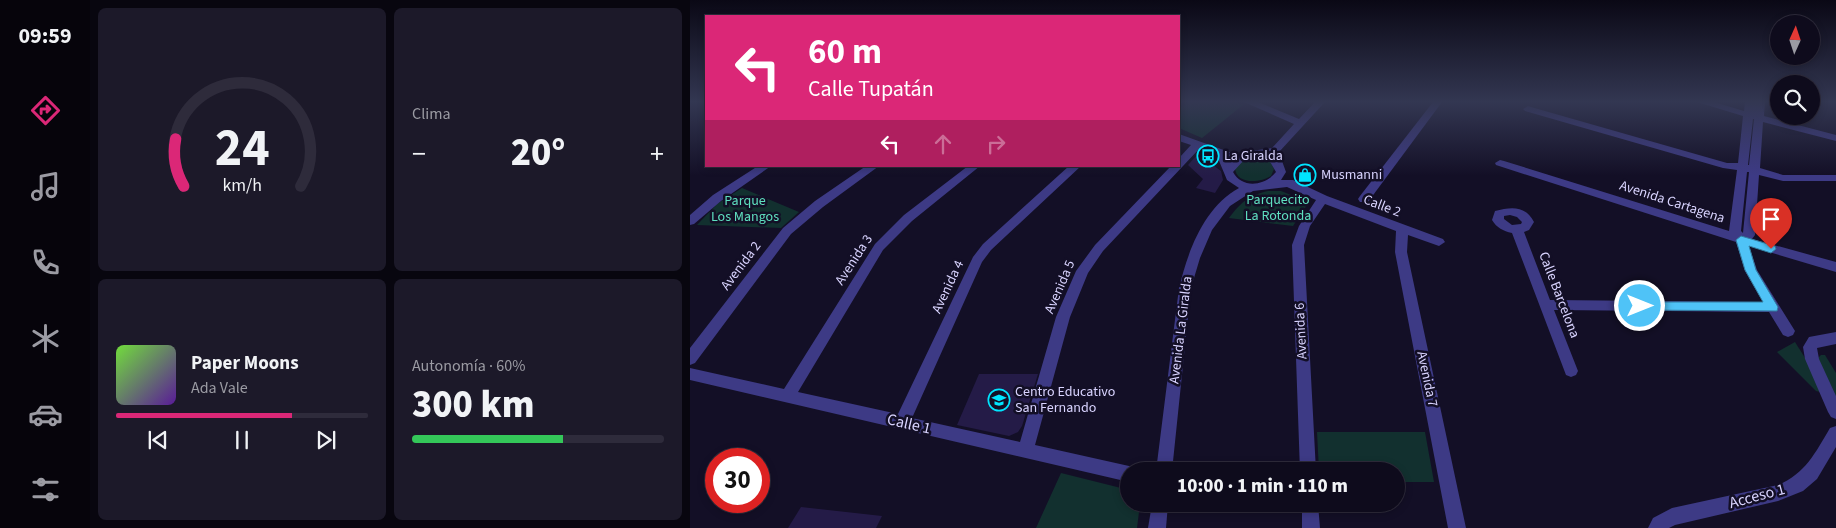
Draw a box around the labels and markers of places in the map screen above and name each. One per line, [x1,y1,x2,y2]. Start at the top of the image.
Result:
bus stop icon: La Giralda [1196,144,1220,168]
place label: La Giralda [1224,146,1283,166]
shop icon: Musmanni [1293,163,1317,187]
place label: Musmanni [1321,165,1382,185]
pin [1750,198,1792,249]
place label: Centro Educativo San Fernando [1015,382,1115,418]
school or university icon: Centro Educativo San Fernando [987,388,1011,412]

